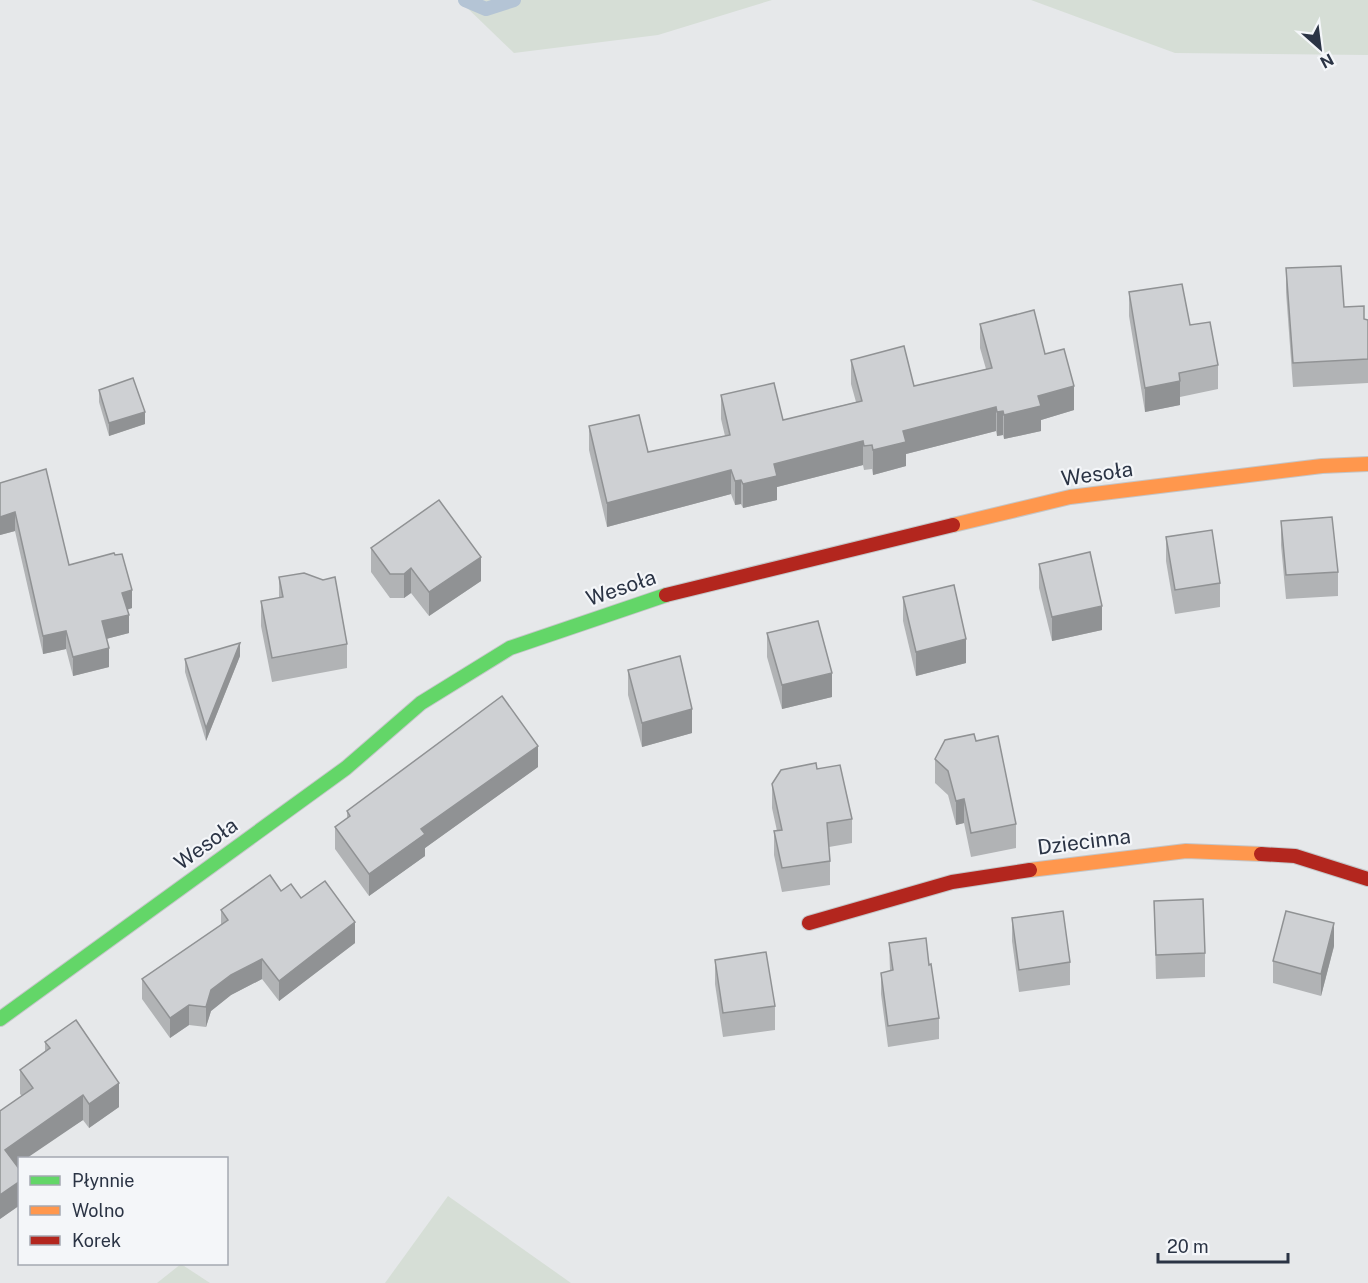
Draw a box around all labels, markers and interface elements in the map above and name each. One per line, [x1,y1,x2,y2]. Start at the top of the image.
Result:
north arrow [1290,18,1350,78]
text: N [1317,49,1337,72]
street label: Wesoła [1059,456,1134,491]
street label: Wesoła [583,564,659,611]
street label: Wesoła [169,812,242,875]
street label: Dziecinna [1036,823,1132,860]
legend [18,1157,228,1265]
text: Płynnie [72,1170,135,1191]
text: Wolno [72,1200,124,1221]
scale bar [1158,1226,1288,1264]
text: Korek [72,1230,121,1251]
text: 20 m [1167,1236,1209,1257]

